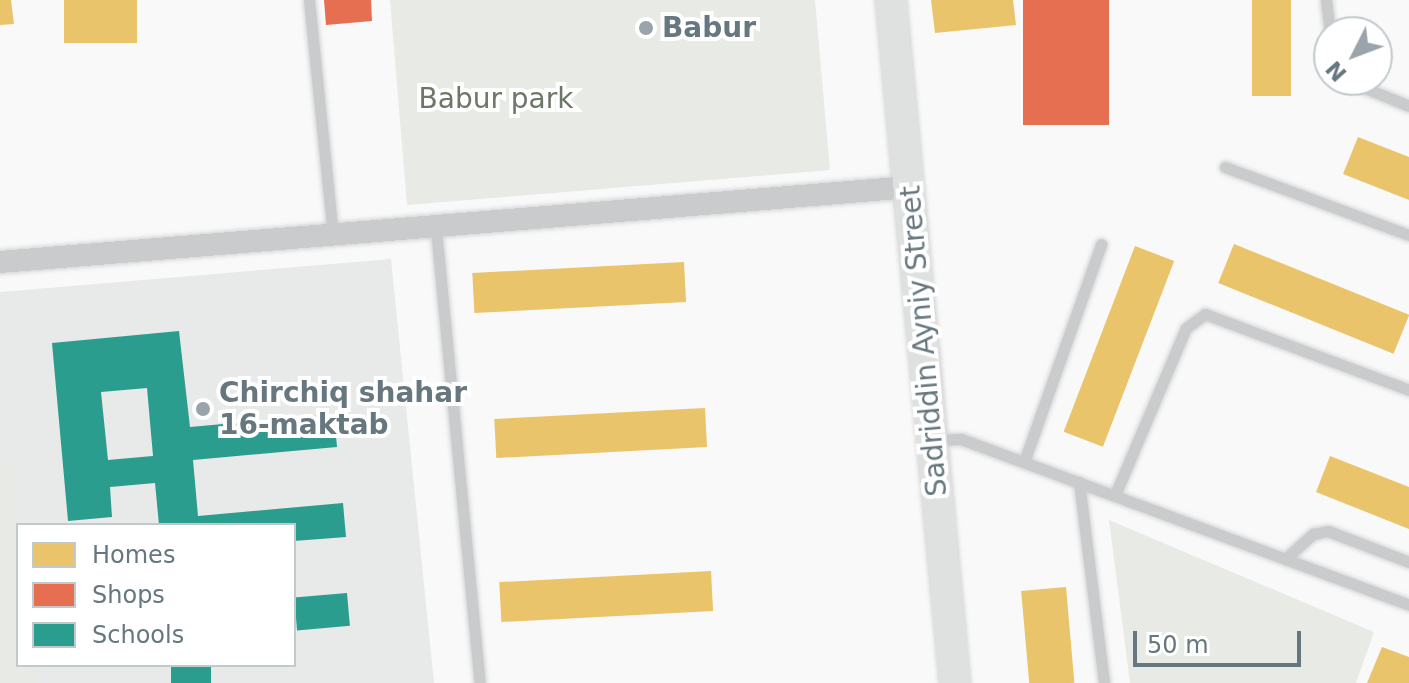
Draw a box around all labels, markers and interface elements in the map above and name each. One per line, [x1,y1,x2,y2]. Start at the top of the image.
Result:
place label: Babur [662,11,756,45]
north arrow [1313,16,1393,96]
marker: Babur [637,19,655,37]
text: N [1321,56,1352,86]
park label: Babur park [419,82,573,116]
street label: Sadriddin Ayniy Street [894,184,954,498]
place label: Chirchiq shahar 16-maktab [219,376,467,442]
marker: Chirchiq shahar 16-maktab [194,400,212,418]
legend [16,523,296,667]
text: Homes [92,541,175,569]
text: Shops [92,581,165,609]
scale bar [1137,615,1305,665]
text: Schools [92,621,184,649]
text: 50 m [1147,631,1209,659]

